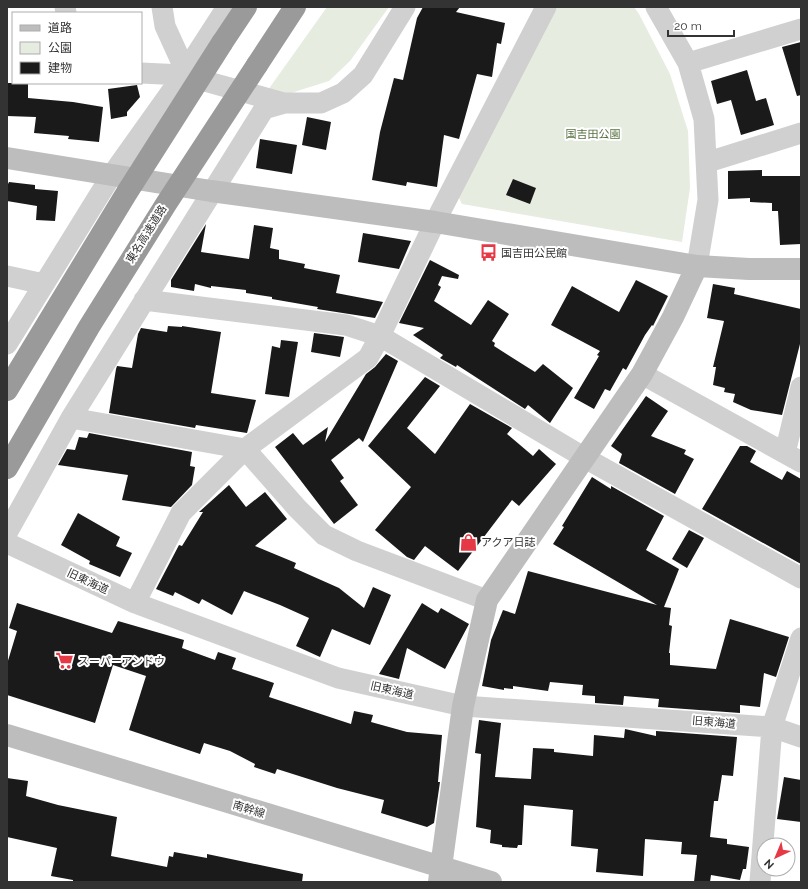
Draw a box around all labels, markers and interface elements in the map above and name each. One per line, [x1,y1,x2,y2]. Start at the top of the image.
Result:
legend [12,12,142,84]
scale bar [668,12,734,38]
text: 20 m [674,19,702,33]
text: 道路 [48,21,72,35]
text: 公園 [48,41,72,55]
text: 建物 [48,61,72,75]
park label: 国吉田公園 [566,128,621,141]
street label: 東名高速道路 [123,203,169,266]
bus stop icon: 国吉田公民館 [478,243,498,263]
place label: 国吉田公民館 [501,247,567,260]
shop icon: アクア日誌 [458,532,478,552]
place label: アクア日誌 [481,536,535,549]
street label: 旧東海道 [65,566,110,597]
supermarket icon: スーパーアンドウ [55,651,75,671]
place label: スーパーアンドウ [78,655,165,668]
street label: 旧東海道 [369,679,415,702]
street label: 旧東海道 [691,714,736,731]
street label: 南幹線 [231,798,267,821]
north arrow [756,837,796,877]
text: N [762,856,777,871]

